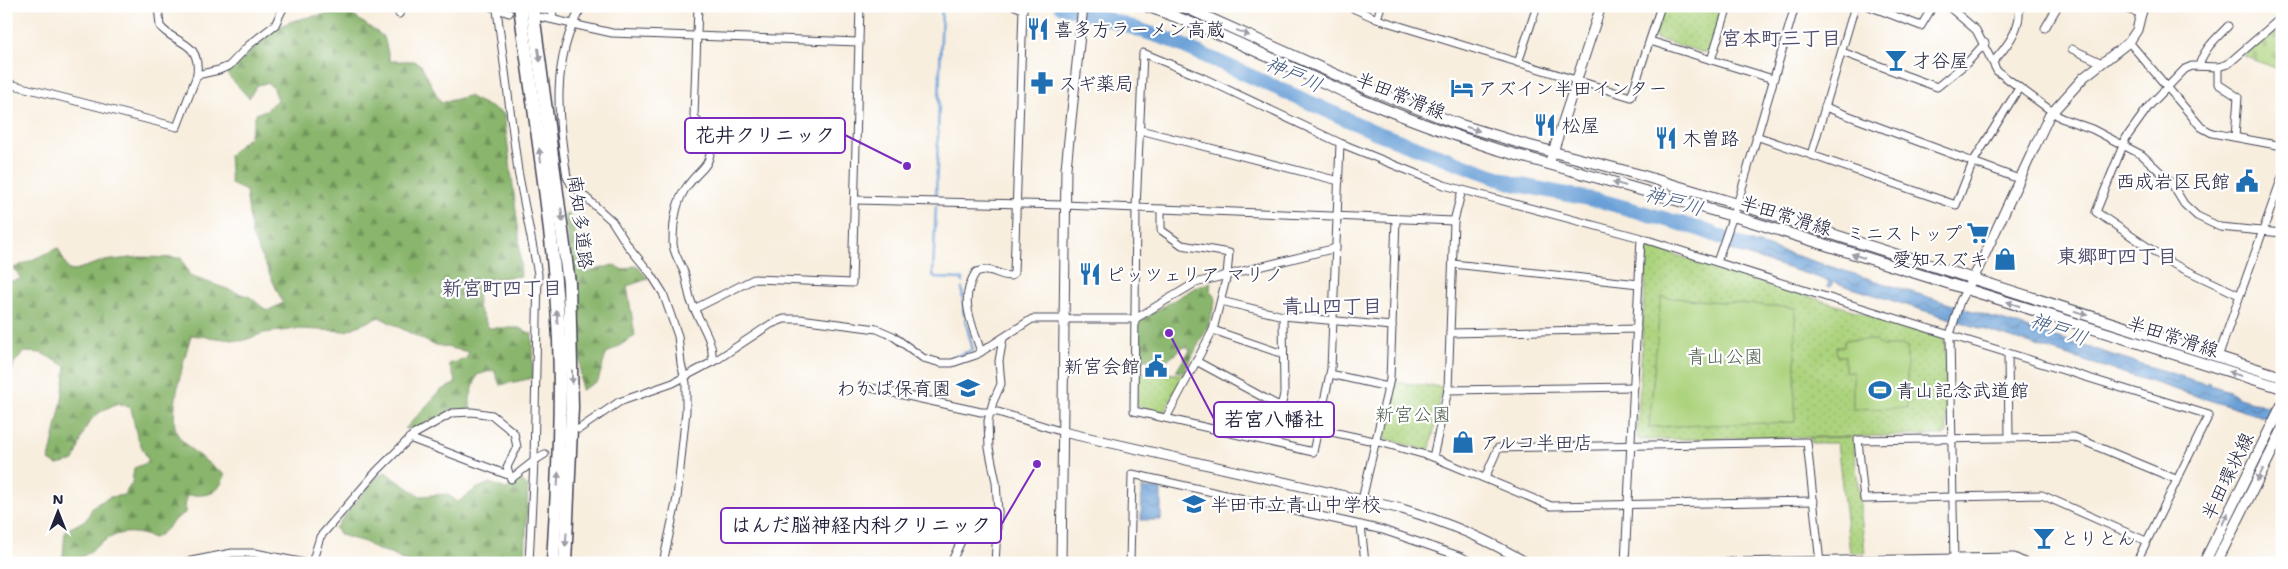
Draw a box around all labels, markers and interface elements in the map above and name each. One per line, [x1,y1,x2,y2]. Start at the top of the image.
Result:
restaurant icon: 喜多方ラーメン高蔵 [1025,16,1051,42]
place label: 喜多方ラーメン高蔵 [1054,17,1225,42]
district label: 宮本町三丁目 [1721,25,1841,51]
one-way arrow [1236,29,1250,37]
one-way arrow [536,47,544,63]
bar icon: 才谷屋 [1883,47,1909,73]
place label: 才谷屋 [1912,48,1969,73]
water label: 神戸川 [1261,50,1327,98]
street label: 半田常滑線 [1352,66,1450,125]
pharmacy icon: スギ薬局 [1029,70,1055,96]
place label: スギ薬局 [1058,71,1134,96]
hotel icon: アズイン半田インター [1449,75,1475,101]
place label: アズイン半田インター [1478,76,1667,101]
restaurant icon: 松屋 [1532,112,1558,138]
place label: 松屋 [1562,113,1600,138]
callout: 花井クリニック [685,118,845,153]
text: 花井クリニック [695,122,835,148]
restaurant icon: 木曽路 [1653,125,1679,151]
one-way arrow [1466,126,1481,133]
place label: 木曽路 [1682,126,1739,151]
one-way arrow [535,147,543,163]
public building icon: 西成岩区民館 [2234,168,2260,194]
place label: 西成岩区民館 [2116,169,2230,194]
street label: 南知多道路 [562,173,599,271]
one-way arrow [1611,180,1626,188]
water label: 神戸川 [1642,180,1706,222]
street label: 半田常滑線 [1737,190,1835,241]
one-way arrow [558,208,566,224]
supermarket icon: ミニストップ [1965,220,1991,246]
place label: ミニストップ [1846,221,1962,246]
district label: 東郷町四丁目 [2057,243,2177,269]
shop icon: 愛知スズキ [1992,246,2018,272]
place label: 愛知スズキ [1892,247,1988,272]
one-way arrow [1851,251,1866,259]
restaurant icon: ピッツェリア マリノ [1077,261,1103,287]
place label: ピッツェリア マリノ [1106,262,1283,287]
district label: 新宮町四丁目 [442,275,562,301]
district label: 青山四丁目 [1282,293,1382,319]
one-way arrow [2006,300,2021,307]
water label: 神戸川 [2026,307,2092,351]
one-way arrow [553,308,561,324]
one-way arrow [2074,309,2089,317]
street label: 半田常滑線 [2124,310,2222,363]
park label: 青山公園 [1687,344,1763,369]
public building icon: 新宮会館 [1143,353,1169,379]
place label: 新宮会館 [1064,354,1140,379]
one-way arrow [568,370,576,386]
one-way arrow [2228,370,2243,377]
school or university icon: わかば保育園 [955,375,981,401]
place label: わかば保育園 [837,376,951,401]
sports icon: 青山記念武道館 [1867,377,1893,403]
place label: 青山記念武道館 [1896,378,2029,403]
callout: 若宮八幡社 [1214,402,1334,437]
park label: 新宮公園 [1375,402,1451,427]
text: 若宮八幡社 [1224,406,1324,432]
street label: 半田環状線 [2195,428,2260,524]
shop icon: アルコ半田店 [1450,429,1476,455]
place label: アルコ半田店 [1480,430,1593,455]
one-way arrow [2256,468,2264,482]
one-way arrow [554,471,562,487]
north arrow [32,486,82,536]
text: N [52,490,64,508]
school or university icon: 半田市立青山中学校 [1181,491,1207,517]
place label: 半田市立青山中学校 [1210,492,1381,517]
callout: はんだ脳神経内科クリニック [721,508,1001,543]
text: はんだ脳神経内科クリニック [731,512,991,538]
one-way arrow [2221,512,2229,526]
bar icon: とりとん [2031,525,2057,551]
place label: とりとん [2060,526,2136,551]
one-way arrow [562,532,570,548]

